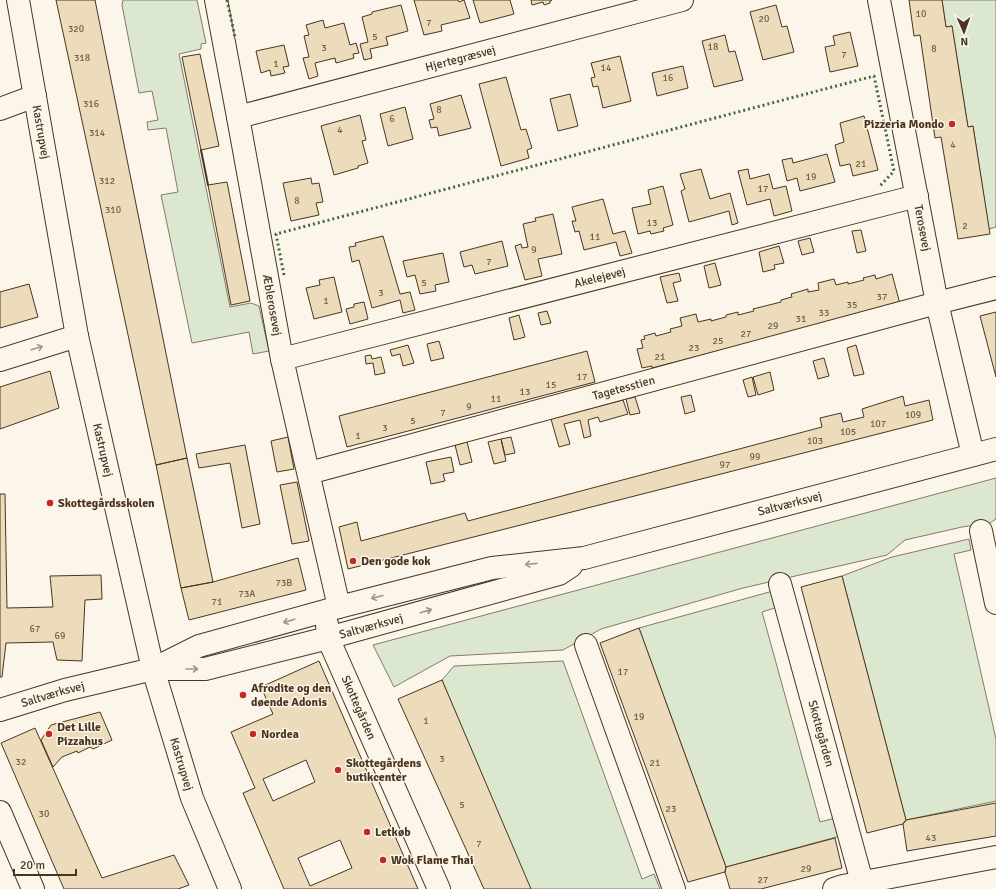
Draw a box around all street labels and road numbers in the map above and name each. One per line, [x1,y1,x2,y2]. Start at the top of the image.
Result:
street label: Hjertegræsvej [424,42,497,75]
street label: Kastrupvej [29,104,53,160]
street label: Terosevej [911,203,934,252]
street label: Akelejevej [572,264,627,291]
street label: Æblerosevej [259,273,285,337]
street label: Tagetesstien [591,372,657,403]
street label: Kastrupvej [90,422,116,478]
street label: Saltværksvej [756,488,823,519]
street label: Saltværksvej [337,610,405,642]
street label: Skottegården [338,673,379,742]
street label: Saltværksvej [19,678,86,711]
street label: Skottegården [805,698,837,769]
street label: Kastrupvej [167,736,197,792]

